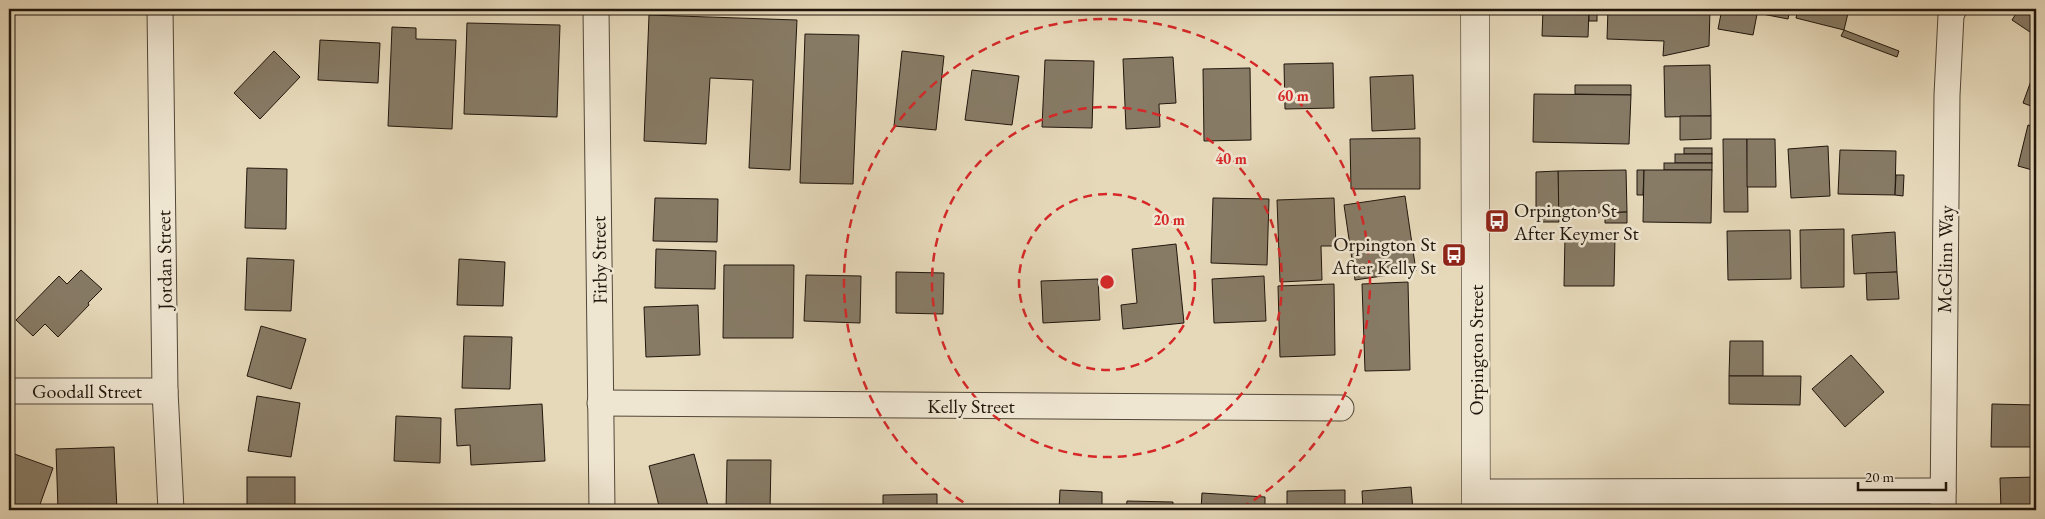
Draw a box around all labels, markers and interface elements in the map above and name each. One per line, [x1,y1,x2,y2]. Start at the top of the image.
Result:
text: 60 m [1277,86,1309,105]
text: 40 m [1215,149,1247,168]
place label: Orpington St After Keymer St [1513,197,1639,246]
street label: McGlinn Way [1931,205,1959,313]
bus stop icon: Orpington St After Keymer St [1484,208,1510,234]
street label: Jordan Street [150,209,178,312]
text: 20 m [1153,210,1185,229]
street label: Firby Street [585,215,613,304]
place label: Orpington St After Kelly St [1331,231,1437,280]
bus stop icon: Orpington St After Kelly St [1441,242,1467,268]
centre of rings [1098,273,1116,291]
street label: Orpington Street [1463,284,1489,416]
street label: Goodall Street [32,378,143,404]
street label: Kelly Street [927,393,1016,419]
scale bar [1858,459,1945,491]
text: 20 m [1865,467,1894,486]

